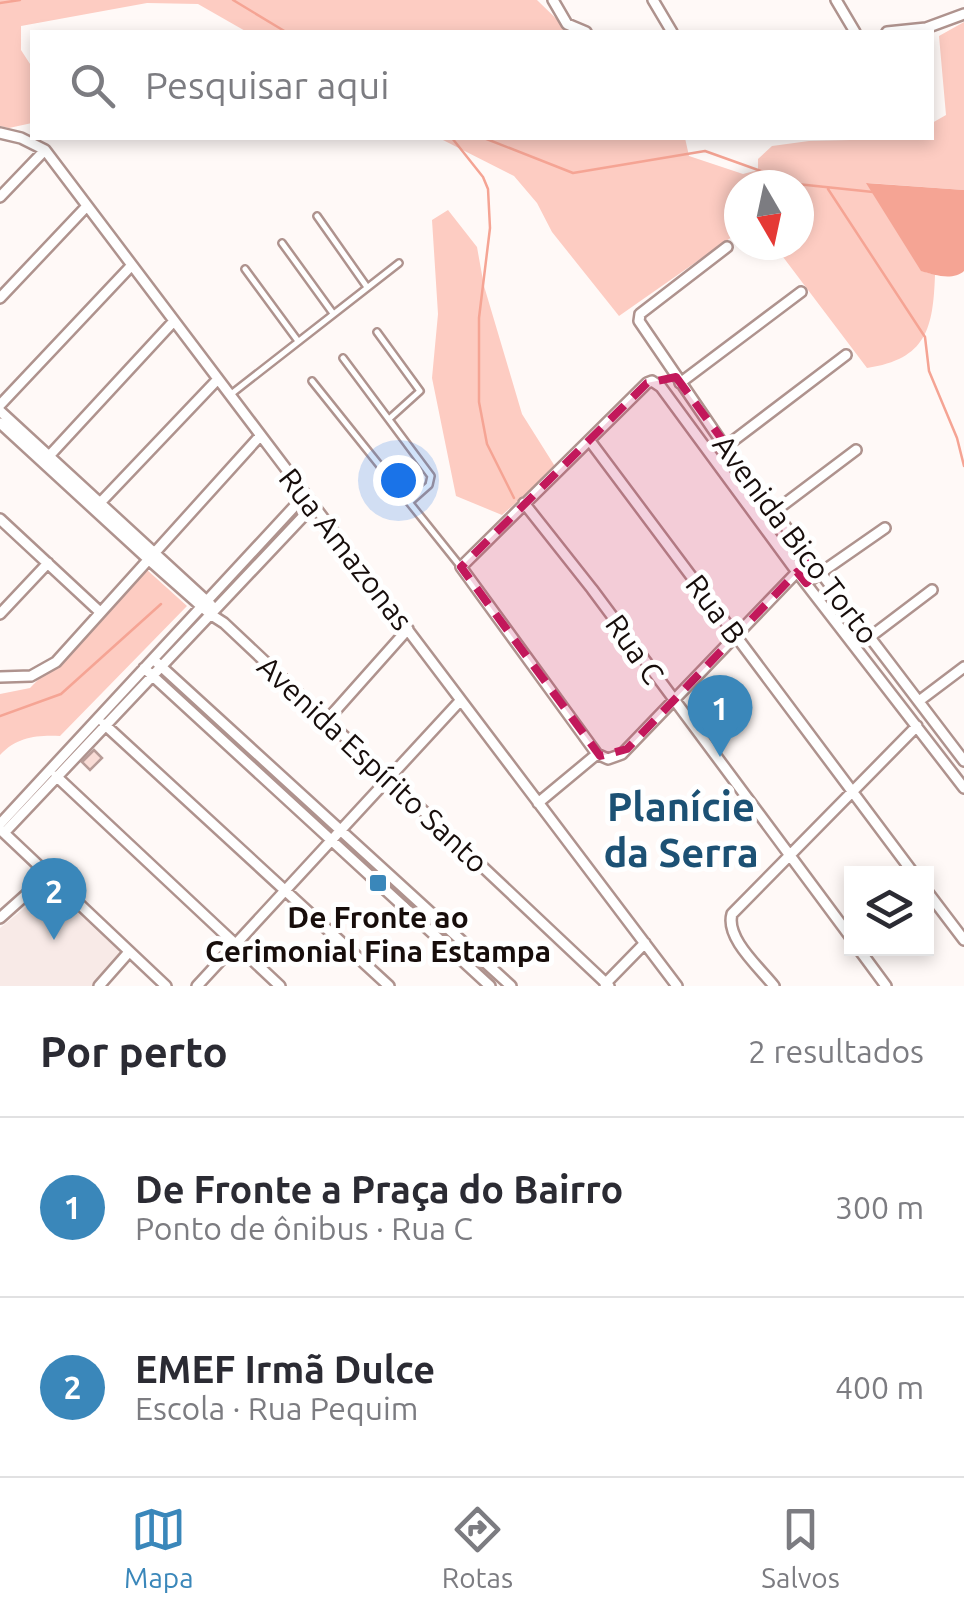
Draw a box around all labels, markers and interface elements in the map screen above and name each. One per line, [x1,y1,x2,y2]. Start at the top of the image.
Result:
search box [30,30,934,140]
icon: search [65,58,120,113]
text: Pesquisar aqui [145,64,389,106]
north arrow [724,170,814,260]
street label: Avenida Bico Torto [706,428,886,650]
your location [373,455,424,506]
street label: Rua Amazonas [272,461,420,637]
street label: Rua B [679,568,753,650]
street label: Rua C [599,608,671,690]
street label: Avenida Espírito Santo [251,649,495,879]
pin: 1 [688,674,752,757]
district label: Planície da Serra [603,784,759,875]
pin: 2 [22,858,86,940]
map controls [844,866,934,956]
button: layers [844,866,934,956]
marker: De Fronte ao Cerimonial Fina Estampa [367,872,389,894]
place label: De Fronte ao Cerimonial Fina Estampa [205,900,551,968]
text: Por perto [40,1028,228,1075]
text: 2 resultados [748,1033,924,1069]
text: De Fronte a Praça do Bairro [135,1168,623,1210]
text: 1 [63,1189,82,1225]
text: 300 m [835,1189,924,1225]
text: Ponto de ônibus · Rua C [135,1210,473,1246]
text: EMEF Irmã Dulce [135,1348,435,1390]
text: 2 [63,1369,82,1405]
text: 400 m [835,1369,924,1405]
text: Escola · Rua Pequim [135,1390,418,1426]
tab: Mapa [124,1502,194,1593]
tab: Rotas [442,1502,513,1593]
tab: Salvos [761,1502,840,1593]

